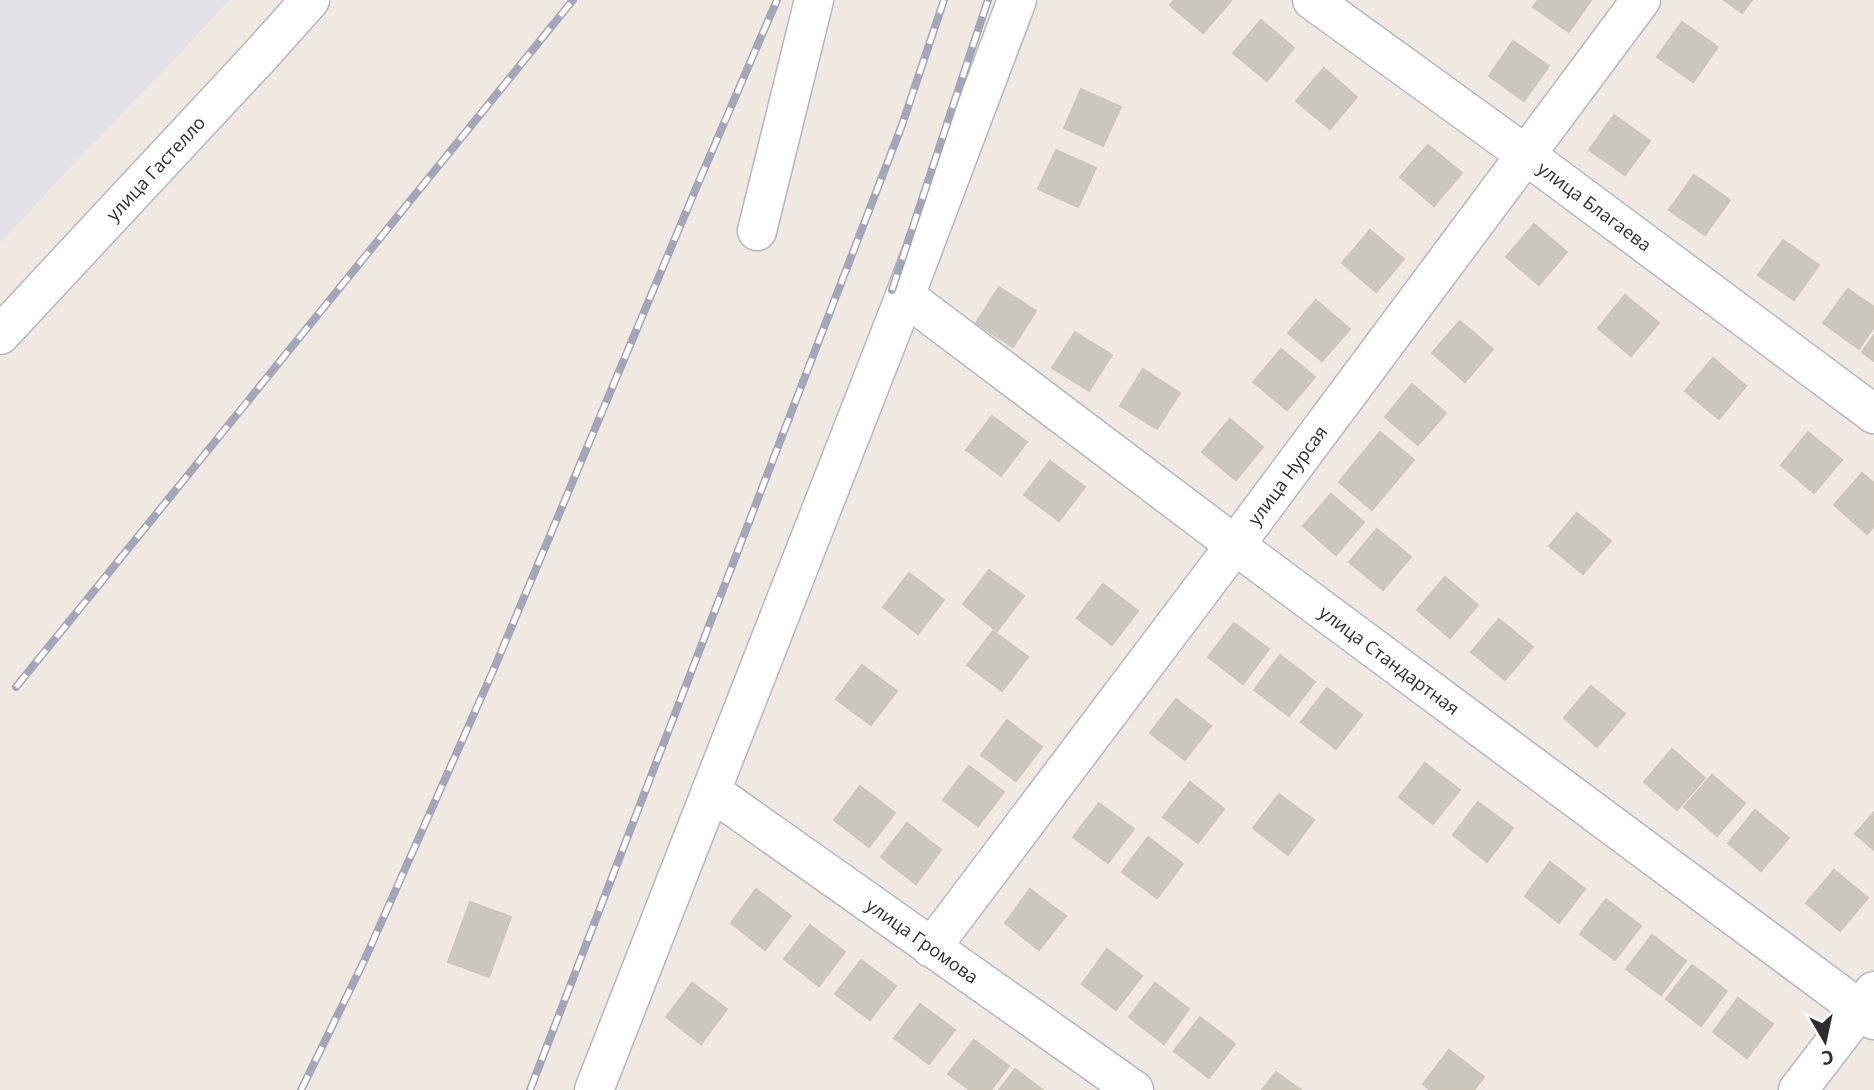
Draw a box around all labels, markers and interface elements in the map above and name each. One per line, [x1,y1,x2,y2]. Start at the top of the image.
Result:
street label: улица Гастелло [101,111,210,226]
street label: улица Благаева [1533,156,1657,257]
street label: улица Нурсая [1242,420,1332,530]
street label: улица Стандартная [1314,600,1465,720]
street label: улица Громова [862,892,983,989]
north arrow [1790,1006,1860,1076]
text: С [1820,1044,1836,1072]

